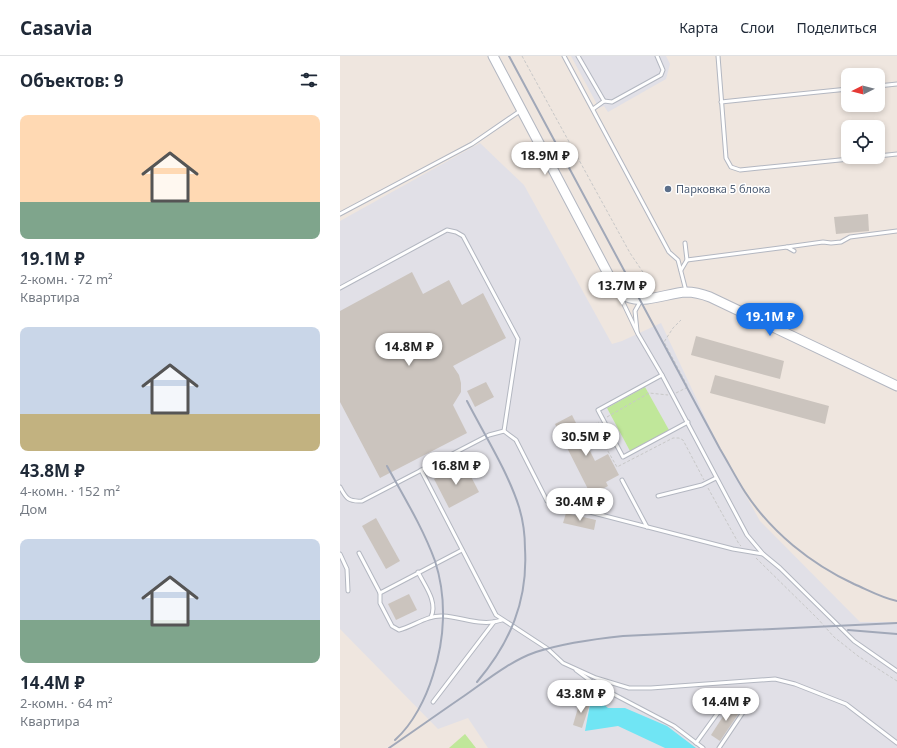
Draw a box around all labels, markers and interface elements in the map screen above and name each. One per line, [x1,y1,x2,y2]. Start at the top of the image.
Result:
text: Casavia [20,15,92,41]
text: Карта [679,18,718,37]
text: Слои [740,18,774,37]
text: Поделиться [796,18,877,37]
north arrow [841,68,885,112]
map controls [841,68,885,164]
text: Объектов: 9 [20,69,123,92]
icon: filters [298,69,320,91]
button: locate [841,120,885,164]
icon: home [134,141,206,213]
pin: 18.9M ₽ [508,142,582,176]
text: 18.9M ₽ [520,146,570,164]
place label: Парковка 5 блока [676,181,770,196]
marker: Парковка 5 блока [663,184,673,194]
text: 19.1M ₽ [20,247,85,270]
text: 2-комн. · 72 m² [20,270,113,288]
pin: 13.7M ₽ [585,272,659,306]
text: 13.7M ₽ [597,276,647,294]
text: Квартира [20,288,80,306]
pin: 19.1M ₽ [733,303,807,337]
text: 19.1M ₽ [745,307,795,325]
pin: 14.8M ₽ [372,333,446,367]
text: 14.8M ₽ [384,337,434,355]
icon: home [134,353,206,425]
pin: 30.5M ₽ [549,423,623,457]
text: 30.5M ₽ [561,427,611,445]
pin: 16.8M ₽ [419,452,493,486]
text: 16.8M ₽ [431,456,481,474]
text: 43.8M ₽ [20,459,85,482]
text: 4-комн. · 152 m² [20,482,120,500]
pin: 30.4M ₽ [543,488,617,522]
text: 30.4M ₽ [555,492,605,510]
text: Дом [20,500,47,518]
icon: home [134,565,206,637]
text: 14.4M ₽ [20,671,85,694]
pin: 43.8M ₽ [544,680,618,714]
text: 43.8M ₽ [556,684,606,702]
pin: 14.4M ₽ [689,688,763,722]
text: 14.4M ₽ [701,692,751,710]
text: 2-комн. · 64 m² [20,694,113,712]
text: Квартира [20,712,80,730]

